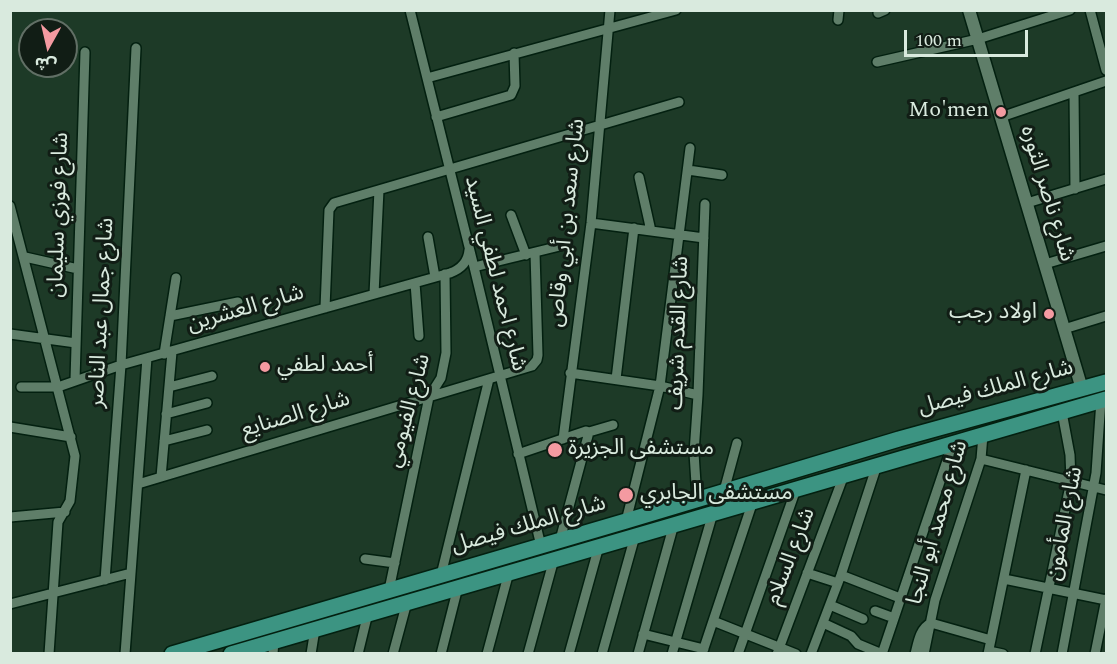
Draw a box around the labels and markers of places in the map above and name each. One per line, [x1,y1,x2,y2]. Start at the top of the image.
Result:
place label: Mo'men [908,99,989,125]
marker: Mo'men [994,105,1008,119]
place label: اولاد رجب [949,301,1037,327]
marker: اولاد رجب [1042,307,1056,321]
place label: أحمد لطفي [277,354,373,380]
marker: أحمد لطفي [258,360,272,374]
place label: مستشفى الجزيرة [568,437,714,463]
marker: مستشفى الجزيرة [546,441,564,459]
place label: مستشفى الجابري [640,482,792,508]
marker: مستشفى الجابري [617,486,635,504]

